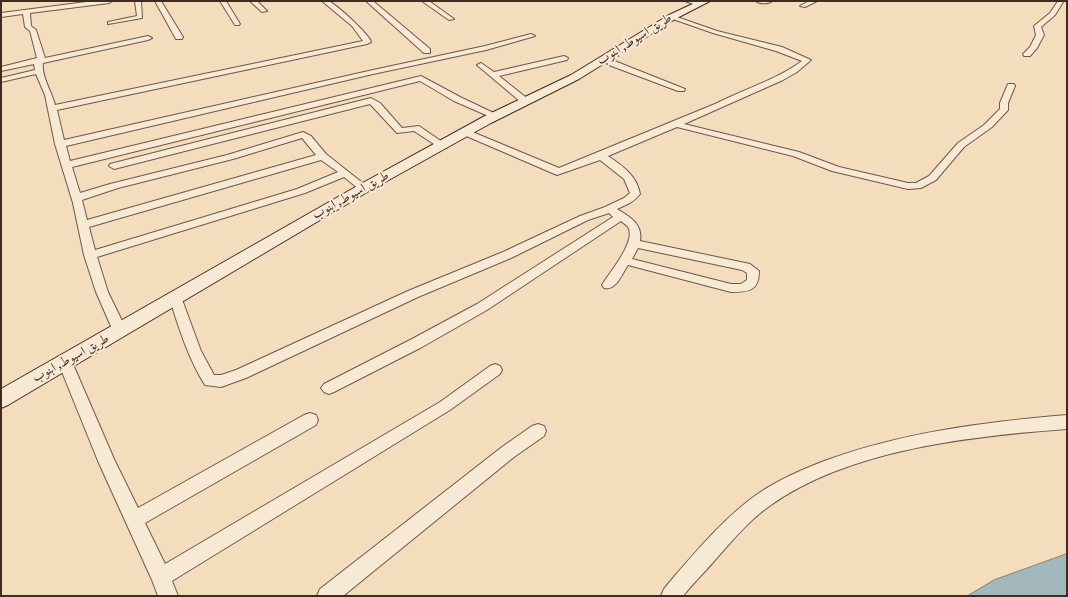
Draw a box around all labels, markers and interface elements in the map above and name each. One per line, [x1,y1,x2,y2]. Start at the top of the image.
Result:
street label: طريق اسيوط, ابنوب [595,11,675,69]
street label: طريق اسيوط, ابنوب [310,169,392,223]
street label: طريق اسيوط, ابنوب [30,332,112,386]

